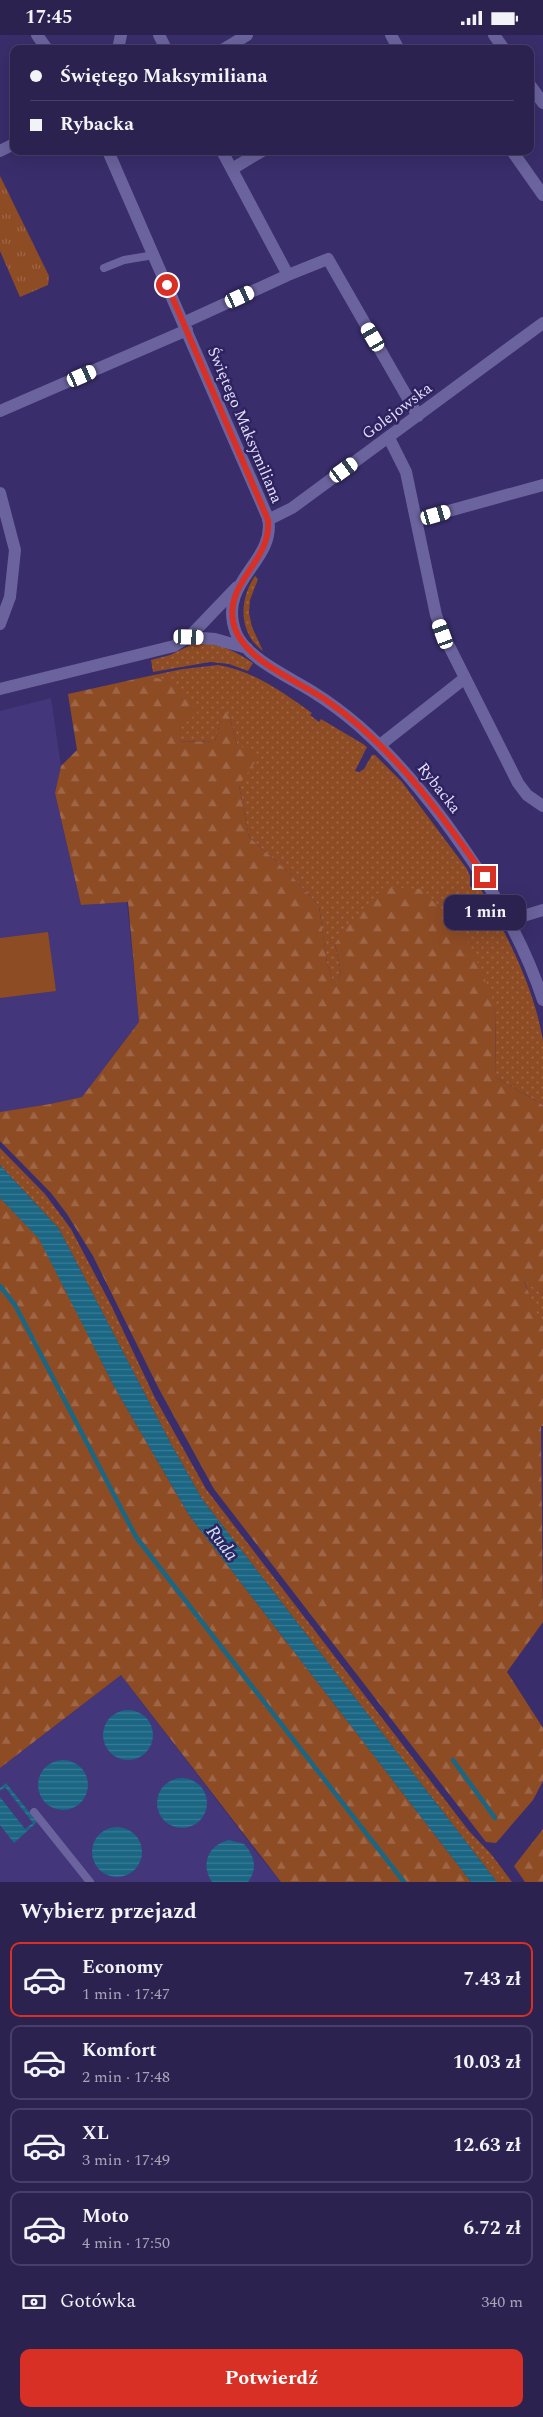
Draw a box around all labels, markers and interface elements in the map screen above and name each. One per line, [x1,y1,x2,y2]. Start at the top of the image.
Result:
text: 17:45 [25,3,73,32]
text: Świętego Maksymiliana [60,62,268,91]
text: Rybacka [60,110,134,139]
route start [156,274,178,296]
car [223,284,256,310]
car [359,320,386,354]
street label: Świętego Maksymiliana [201,343,289,507]
car [65,363,98,389]
street label: Golejowska [357,376,437,445]
car [327,455,360,485]
car [419,504,452,526]
car [430,617,455,651]
car [173,629,204,645]
street label: Rybacka [411,757,467,819]
route end [474,866,496,888]
callout: 1 min [444,895,526,929]
text: 1 min [464,900,506,924]
water label: Ruda [199,1519,245,1567]
text: Wybierz przejazd [20,1895,197,1928]
text: Economy [82,1953,163,1982]
icon: car [22,1957,67,2002]
text: 7.43 zł [464,1965,521,1994]
text: 1 min · 17:47 [82,1982,170,2006]
text: Komfort [82,2036,157,2065]
icon: car [22,2040,67,2085]
text: 10.03 zł [453,2048,521,2077]
text: 2 min · 17:48 [82,2065,170,2089]
text: XL [82,2119,109,2148]
icon: car [22,2123,67,2168]
text: 12.63 zł [453,2131,521,2160]
text: 3 min · 17:49 [82,2148,170,2172]
text: Moto [82,2202,129,2231]
icon: car [22,2206,67,2251]
text: 6.72 zł [464,2214,521,2243]
text: 4 min · 17:50 [82,2231,170,2255]
text: Gotówka [60,2287,136,2316]
icon: cash [20,2288,48,2316]
text: 340 m [481,2290,523,2314]
button: Potwierdź [20,2349,523,2407]

